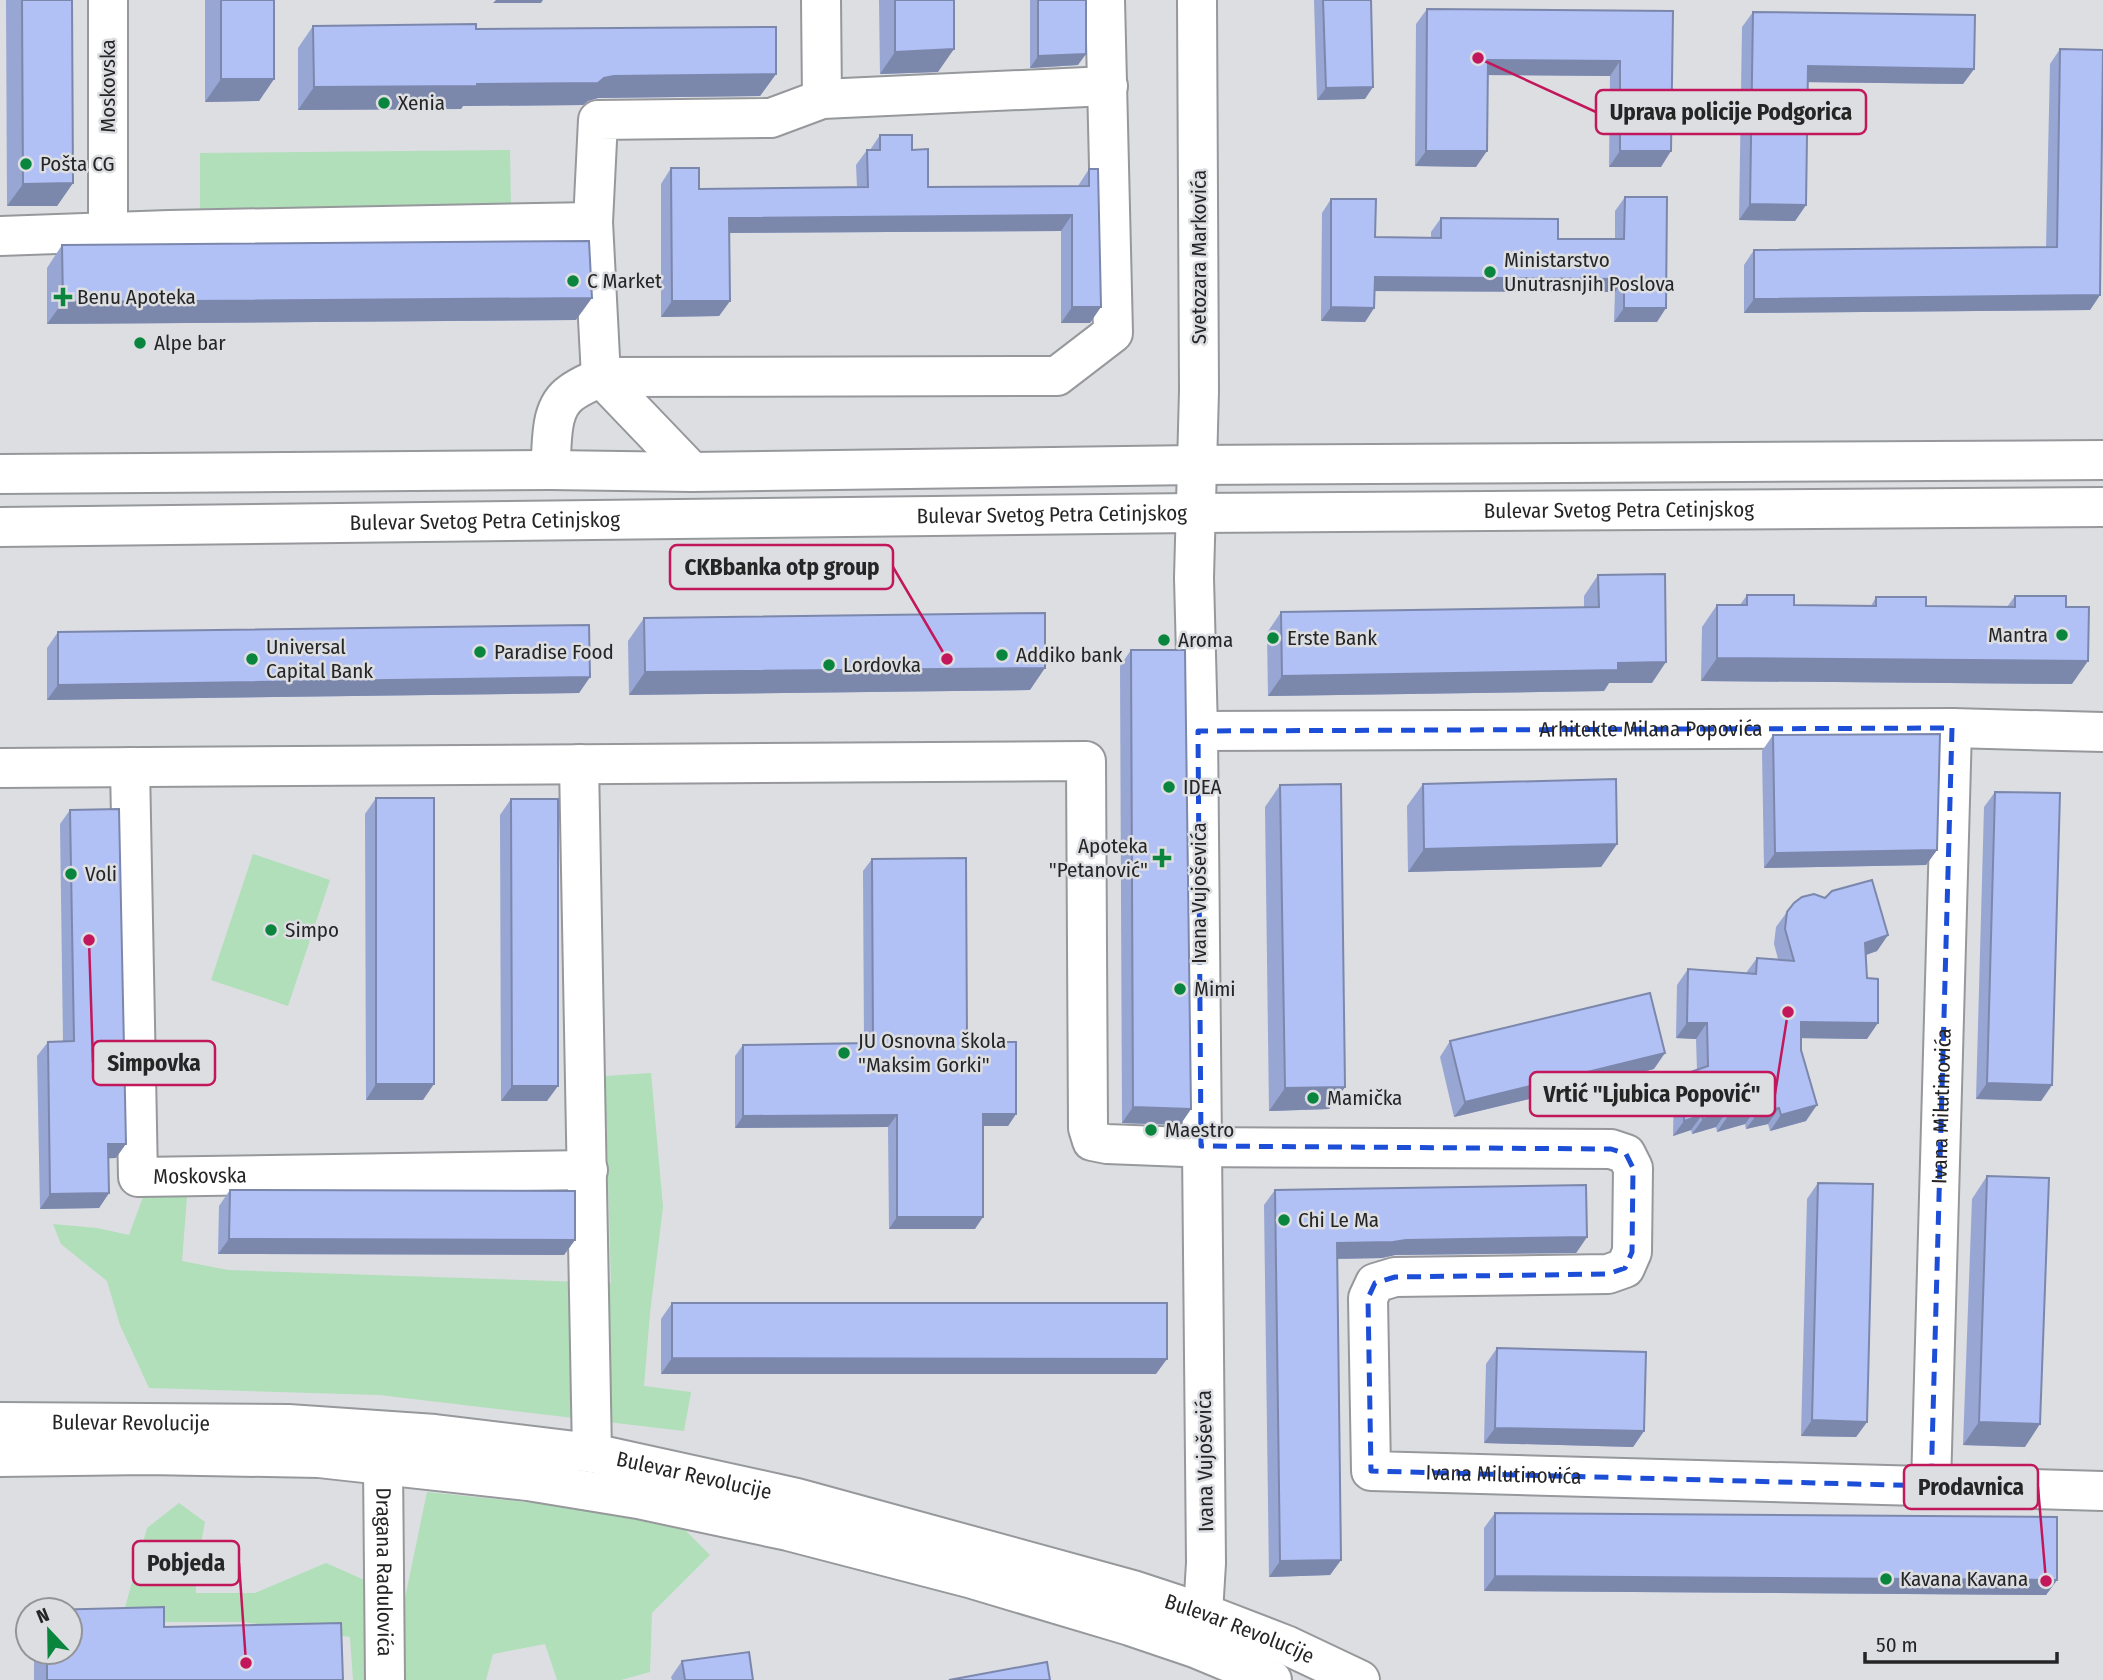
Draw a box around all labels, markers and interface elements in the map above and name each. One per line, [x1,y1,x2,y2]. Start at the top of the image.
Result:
street label: Moskovska [95,39,121,133]
place label: Xenia [398,90,445,116]
callout: Uprava policije Podgorica [1596,90,1866,134]
marker: Xenia [376,95,392,111]
text: Uprava policije Podgorica [1610,98,1852,126]
place label: Pošta CG [40,151,115,177]
marker: Pošta CG [18,156,34,172]
street label: Svetozara Markovića [1186,170,1212,344]
place label: Ministarstvo Unutrasnjih Poslova [1504,247,1675,297]
marker: Ministarstvo Unutrasnjih Poslova [1482,264,1498,280]
place label: C Market [587,268,662,294]
marker: C Market [565,273,581,289]
place label: Benu Apoteka [77,284,196,310]
marker: Benu Apoteka [55,289,71,305]
place label: Alpe bar [154,330,226,356]
marker: Alpe bar [132,335,148,351]
street label: Bulevar Svetog Petra Cetinjskog [1484,496,1754,524]
street label: Bulevar Svetog Petra Cetinjskog [917,500,1187,529]
street label: Bulevar Svetog Petra Cetinjskog [350,507,620,536]
callout: CKBbanka otp group [670,545,893,589]
text: CKBbanka otp group [684,553,880,581]
place label: Mantra [1988,622,2048,648]
place label: Erste Bank [1287,625,1377,651]
place label: Aroma [1178,627,1233,653]
marker: Mantra [2054,627,2070,643]
marker: Erste Bank [1265,630,1281,646]
marker: Aroma [1156,632,1172,648]
place label: Universal Capital Bank [266,634,373,684]
place label: Paradise Food [494,639,614,665]
place label: Addiko bank [1016,642,1123,668]
marker: Paradise Food [472,644,488,660]
marker: Addiko bank [994,647,1010,663]
marker: Universal Capital Bank [244,651,260,667]
place label: Lordovka [843,652,921,678]
marker: Lordovka [821,657,837,673]
street label: Arhitekte Milana Popovića [1539,716,1763,743]
place label: IDEA [1183,774,1222,800]
marker: IDEA [1161,779,1177,795]
street label: Ivana Vujoševića [1186,822,1212,964]
place label: Apoteka "Petanović" [1049,833,1148,883]
marker: Apoteka "Petanović" [1154,850,1170,866]
place label: Voli [85,861,117,887]
marker: Voli [63,866,79,882]
place label: Simpo [285,917,339,943]
marker: Simpo [263,922,279,938]
place label: Mimi [1194,976,1236,1002]
marker: Mimi [1172,981,1188,997]
place label: JU Osnovna škola "Maksim Gorki" [858,1028,1006,1078]
street label: Ivana Milutinovića [1926,1028,1957,1184]
callout: Simpovka [93,1041,215,1085]
marker: JU Osnovna škola "Maksim Gorki" [836,1045,852,1061]
text: Simpovka [107,1049,201,1077]
callout: Vrtić "Ljubica Popović" [1530,1072,1775,1116]
text: Vrtić "Ljubica Popović" [1543,1080,1760,1108]
place label: Mamička [1327,1085,1402,1111]
marker: Mamička [1305,1090,1321,1106]
place label: Maestro [1165,1117,1234,1143]
marker: Maestro [1143,1122,1159,1138]
street label: Moskovska [153,1162,247,1190]
place label: Chi Le Ma [1298,1207,1379,1233]
marker: Chi Le Ma [1276,1212,1292,1228]
street label: Ivana Vujoševića [1191,1390,1219,1532]
street label: Bulevar Revolucije [52,1409,210,1436]
street label: Bulevar Revolucije [614,1446,774,1505]
street label: Ivana Milutinovića [1425,1459,1582,1490]
callout: Prodavnica [1904,1465,2038,1509]
text: Prodavnica [1918,1473,2024,1501]
street label: Dragana Radulovića [370,1487,398,1657]
callout: Pobjeda [133,1541,239,1585]
text: Pobjeda [147,1549,225,1577]
place label: Kavana Kavana [1900,1566,2028,1592]
marker: Kavana Kavana [1878,1571,1894,1587]
street label: Bulevar Revolucije [1161,1588,1318,1669]
north arrow [14,1596,84,1666]
text: N [33,1603,52,1628]
scale bar [1865,1620,2058,1664]
text: 50 m [1876,1632,1918,1658]

